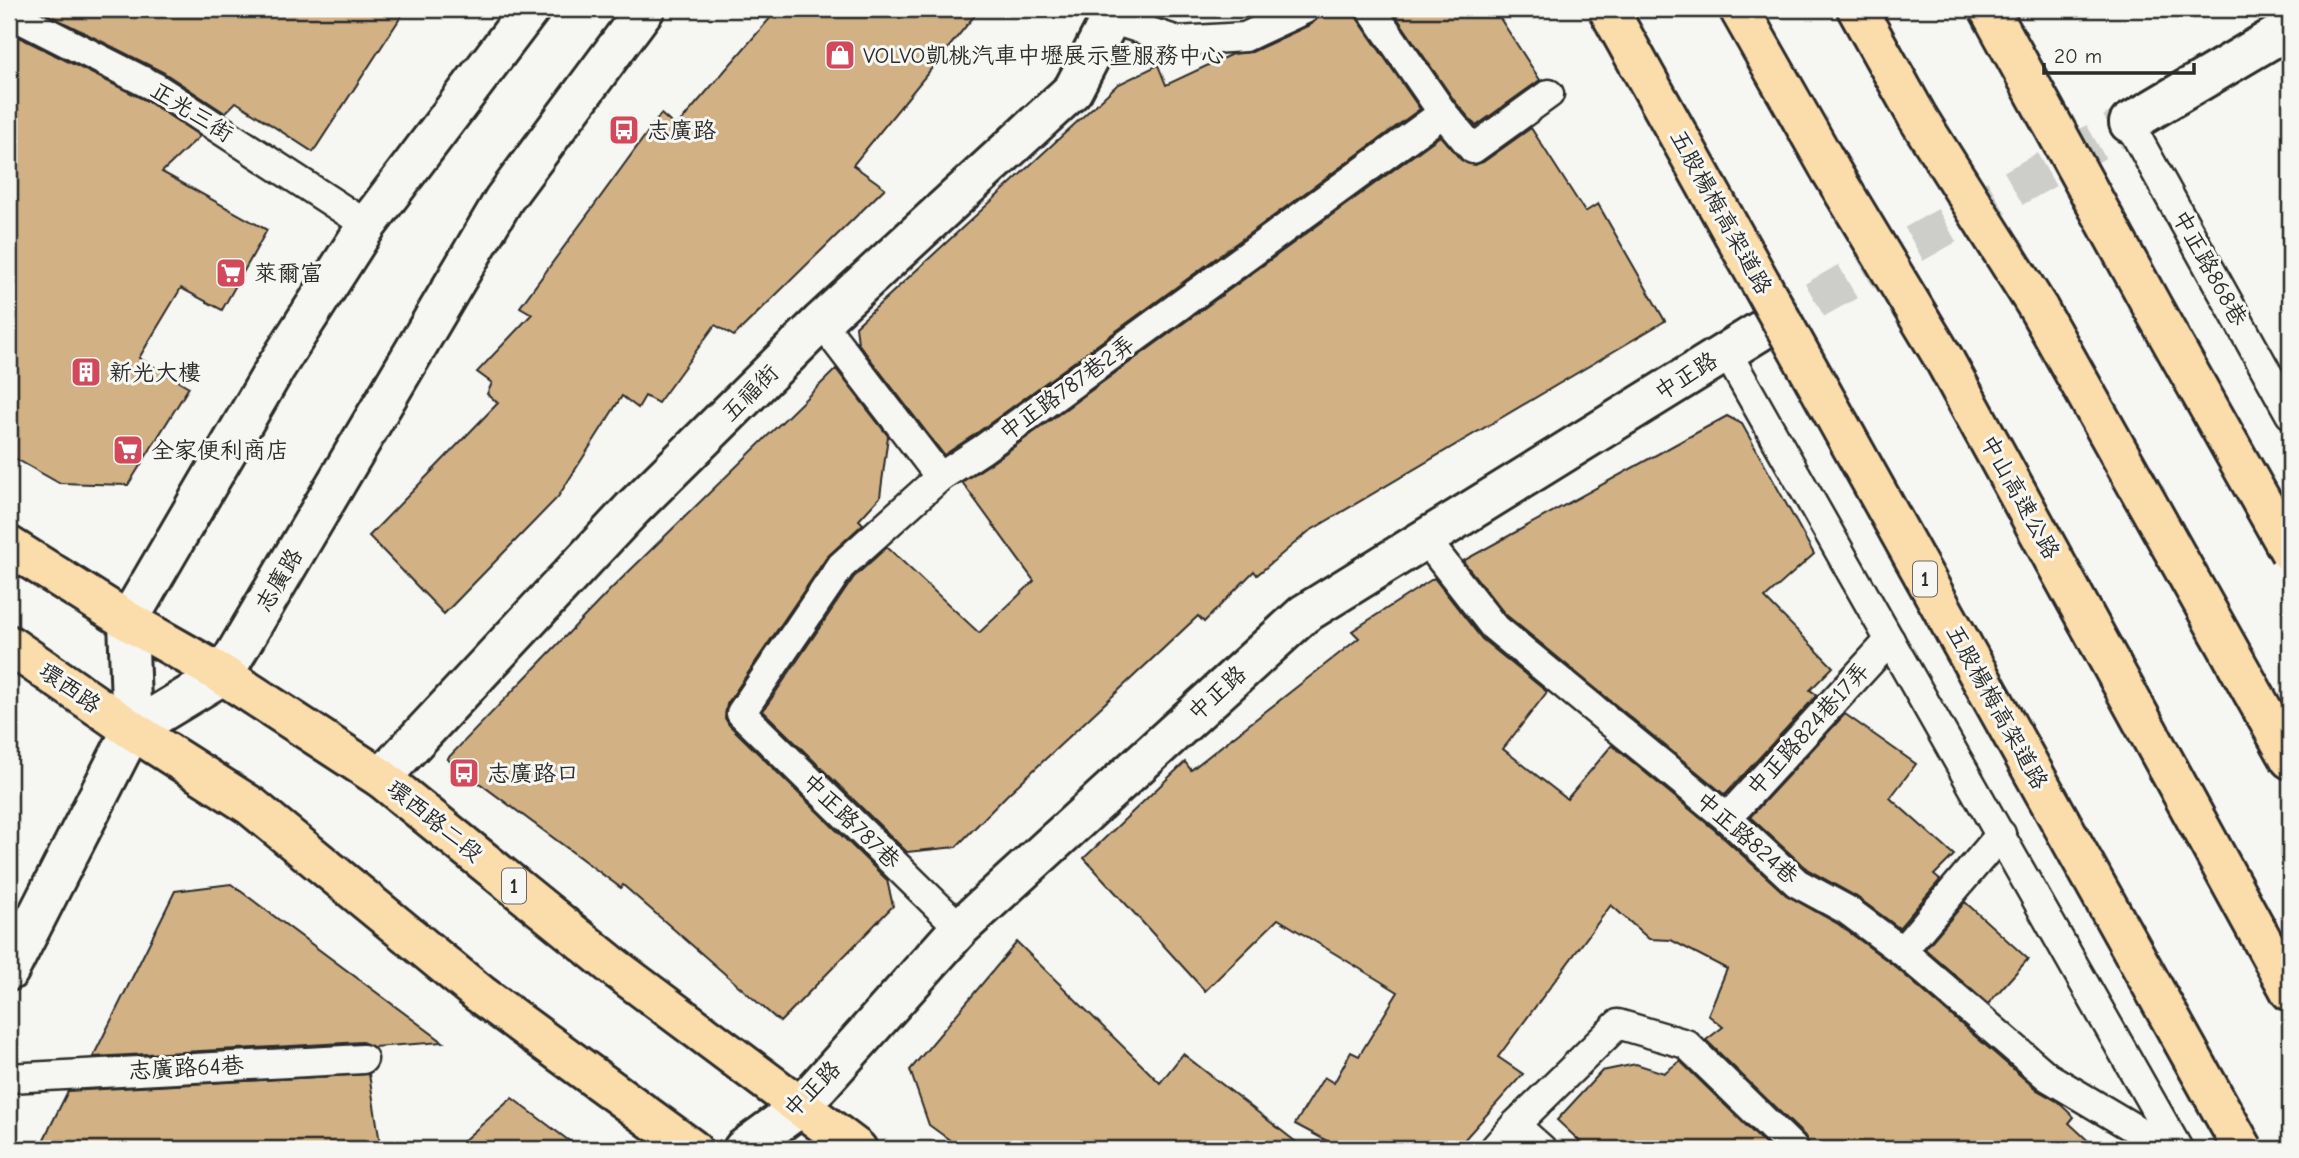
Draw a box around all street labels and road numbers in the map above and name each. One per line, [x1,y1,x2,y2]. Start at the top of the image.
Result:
street label: 正光三街 [146,76,238,148]
street label: 五股楊梅高架道路 [1665,125,1777,299]
street label: 中正路868巷 [2167,205,2253,331]
street label: 中正路787巷2弄 [994,330,1140,446]
street label: 中正路 [1650,346,1722,406]
street label: 五福街 [716,359,784,427]
street label: 中山高速公路 [1975,430,2065,564]
street label: 志廣路 [250,543,308,617]
road number: 1 [1913,562,1937,596]
street label: 五股楊梅高架道路 [1941,620,2053,794]
street label: 環西路 [34,657,106,719]
street label: 中正路824巷17弄 [1741,657,1875,801]
street label: 中正路 [1182,660,1252,726]
street label: 中正路787巷 [796,768,906,875]
street label: 環西路二段 [382,774,488,868]
street label: 中正路824巷 [1690,786,1804,890]
road number: 1 [502,868,526,903]
street label: 志廣路64巷 [128,1051,245,1085]
street label: 中正路 [778,1055,846,1123]

